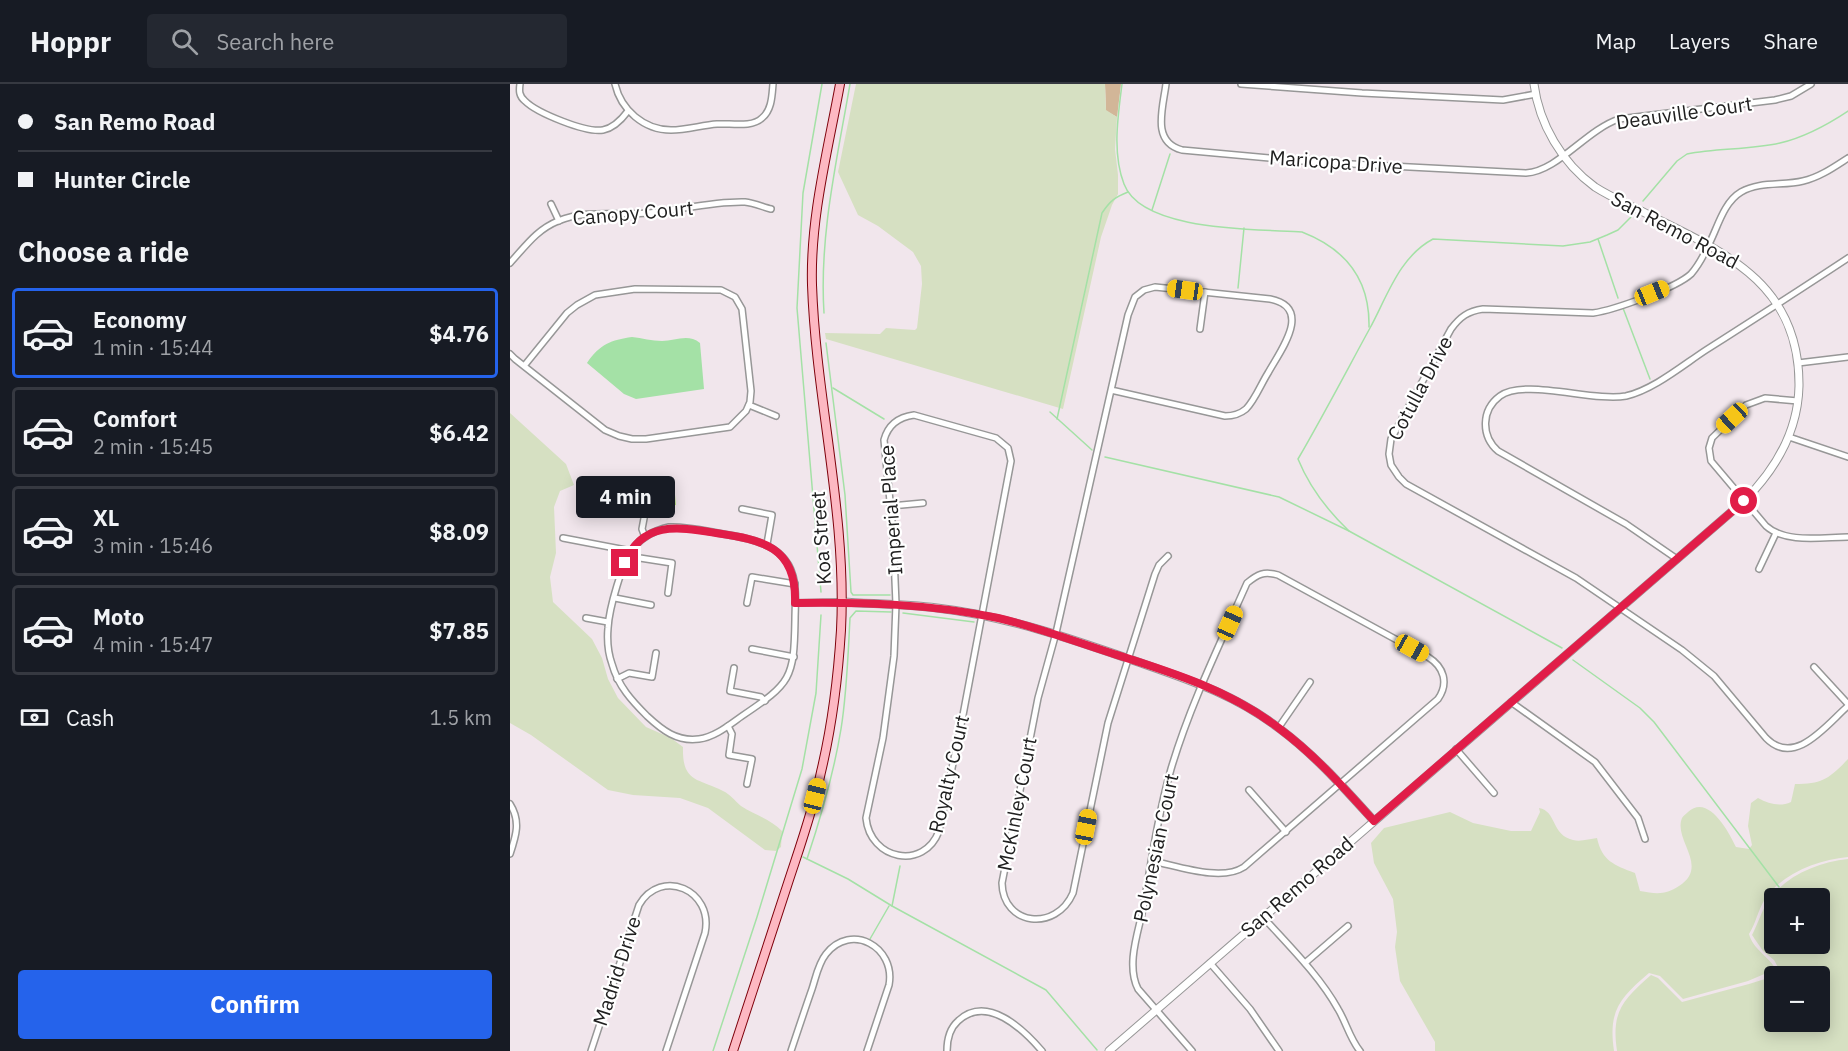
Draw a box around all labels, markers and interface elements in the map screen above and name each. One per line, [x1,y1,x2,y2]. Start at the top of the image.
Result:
search box [147,14,567,68]
text: Hoppr [30,23,111,60]
icon: search [168,25,201,58]
text: Search here [216,27,334,56]
text: Map [1596,27,1636,55]
text: Layers [1669,27,1731,55]
text: Share [1764,27,1818,55]
street label: Deauville Court [1614,90,1754,135]
text: San Remo Road [54,107,215,136]
street label: Maricopa Drive [1268,143,1404,180]
text: Hunter Circle [54,165,191,194]
street label: San Remo Road [1607,184,1744,275]
street label: Canopy Court [571,194,695,231]
text: Choose a ride [18,234,189,269]
car [1632,278,1672,308]
car [1166,279,1204,301]
text: Economy [93,305,187,334]
icon: car [21,306,75,360]
text: $4.76 [429,319,489,348]
street label: Cotulla Drive [1381,331,1458,445]
text: 1 min · 15:44 [93,334,213,361]
car [1713,399,1751,437]
text: Comfort [93,404,177,433]
icon: car [21,405,75,459]
text: $6.42 [429,418,489,447]
text: 2 min · 15:45 [93,433,213,460]
street label: Imperial Place [872,444,909,576]
callout: 4 min [576,476,674,518]
text: 4 min [599,483,652,510]
route start [1730,487,1757,514]
street label: Koa Street [804,490,837,586]
text: XL [93,503,119,532]
icon: car [21,504,75,558]
text: $8.09 [429,517,489,546]
text: 3 min · 15:46 [93,532,213,559]
route end [611,549,638,576]
text: Moto [93,602,144,631]
icon: car [21,603,75,657]
car [1214,603,1246,643]
text: $7.85 [429,616,489,645]
text: 4 min · 15:47 [93,631,213,658]
car [1392,631,1432,665]
icon: cash [18,701,51,734]
text: Cash [66,703,115,732]
text: 1.5 km [430,704,492,731]
street label: Royalty Court [922,712,975,836]
street label: McKinley Court [990,735,1043,873]
street label: Polynesian Court [1127,771,1184,925]
car [802,776,828,816]
car [1074,808,1098,846]
street label: San Remo Road [1235,830,1359,943]
map controls [1764,888,1830,1032]
button: + [1764,888,1830,954]
street label: Madrid Drive [586,913,647,1029]
button: − [1764,966,1830,1032]
button: Confirm [18,970,492,1039]

